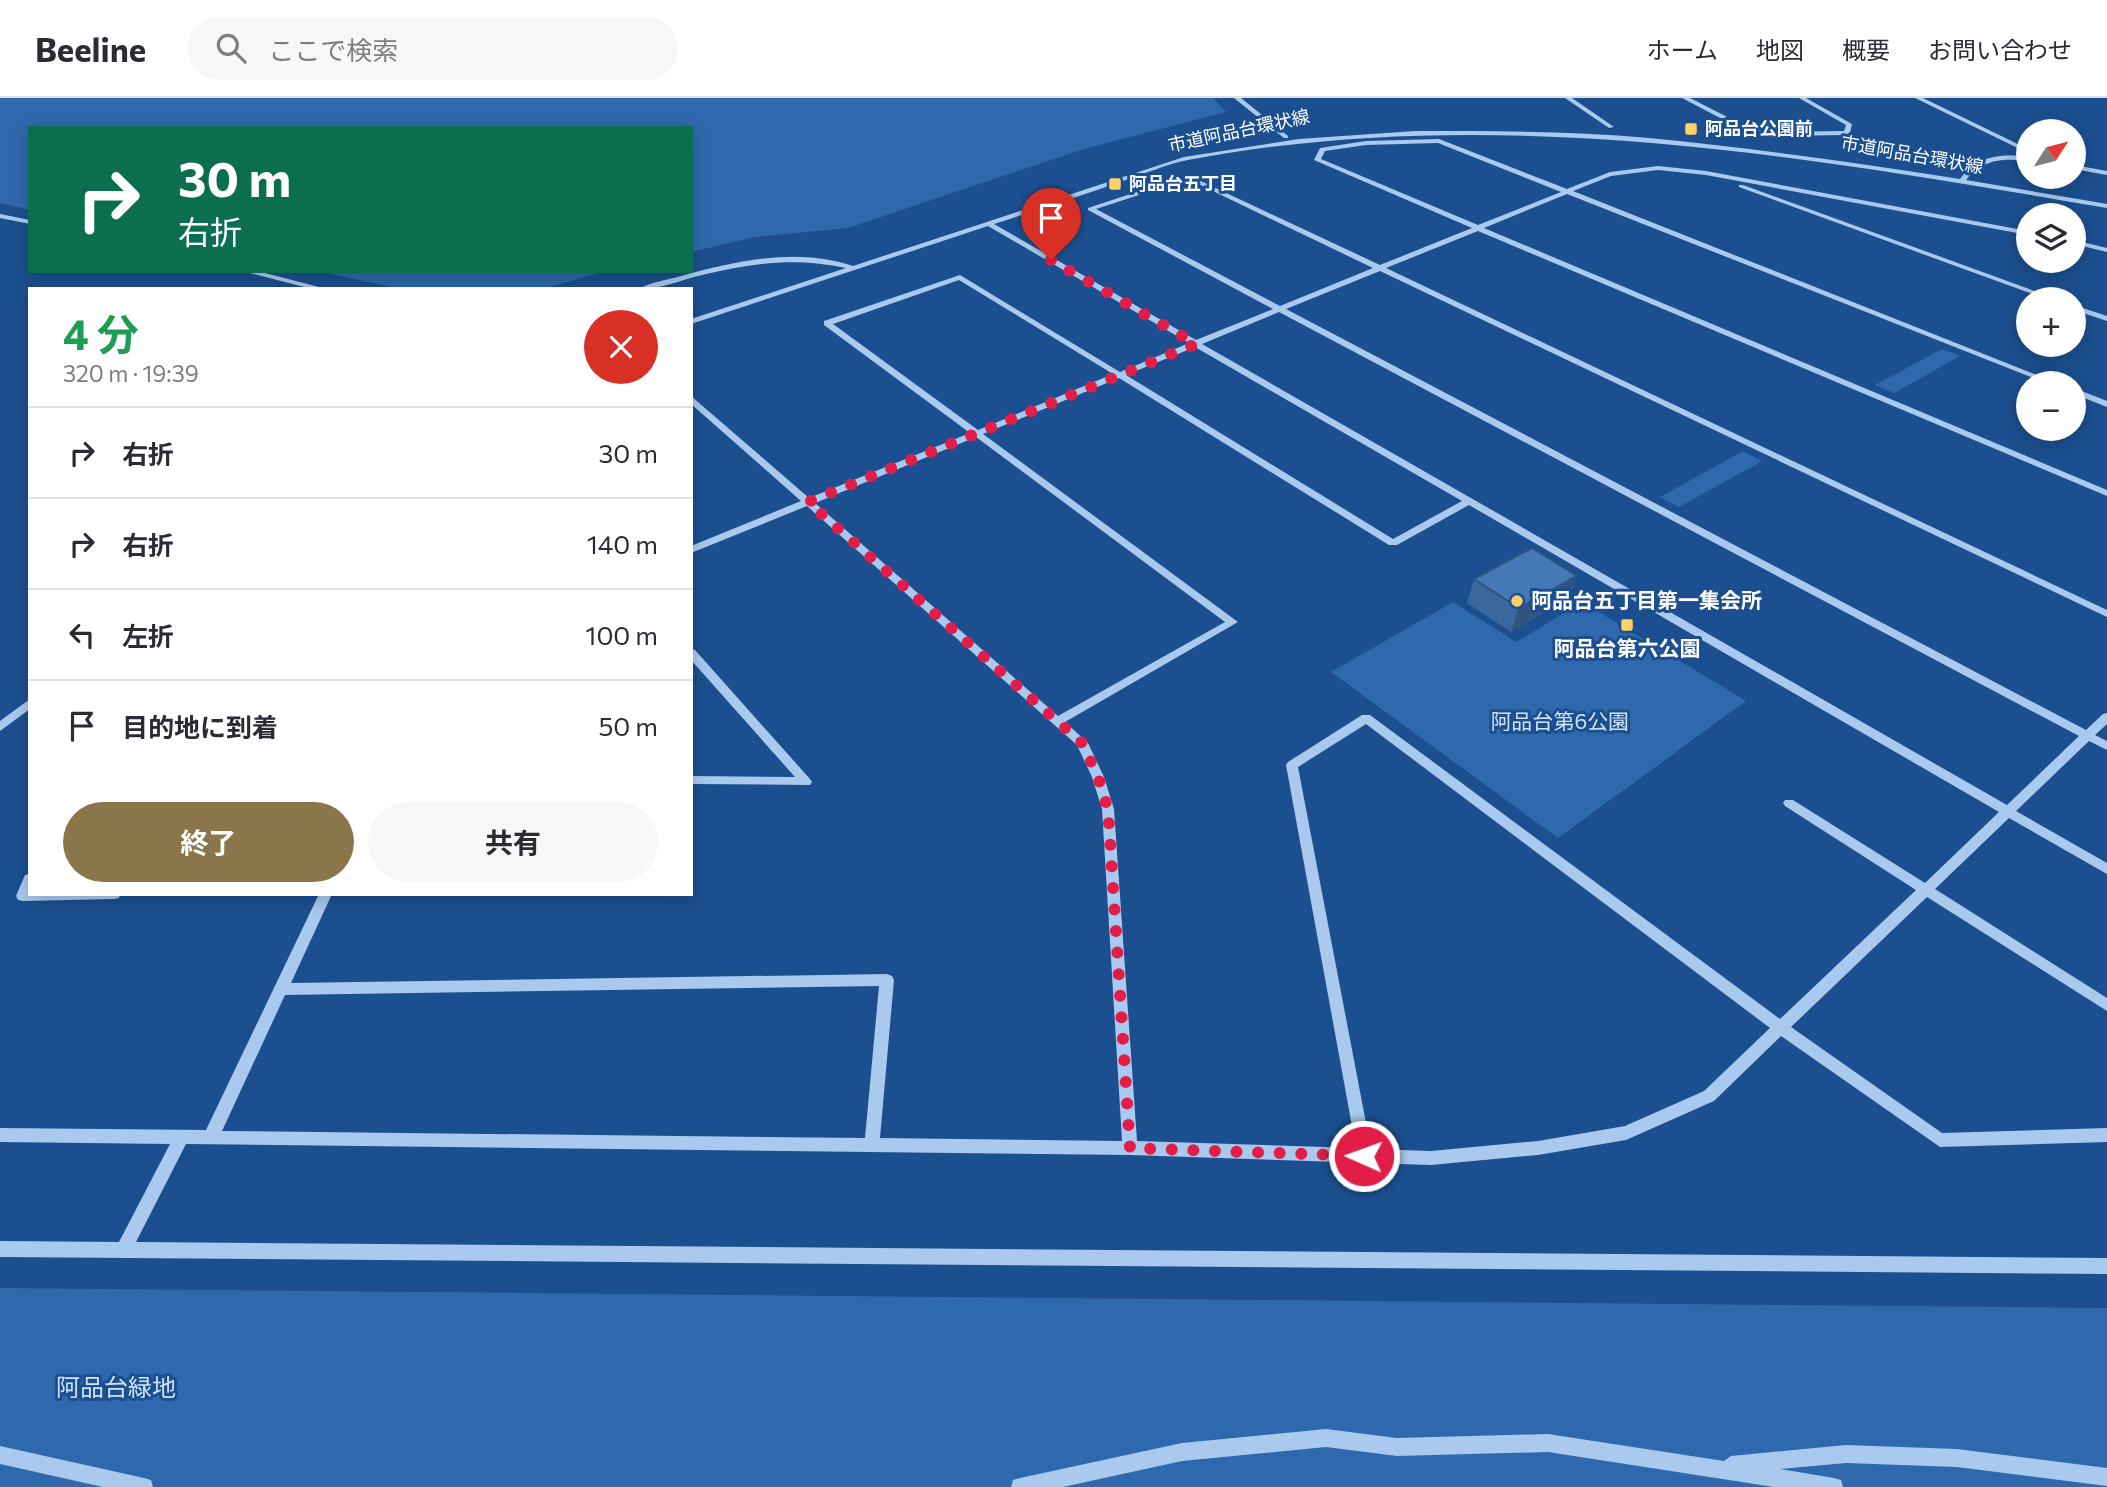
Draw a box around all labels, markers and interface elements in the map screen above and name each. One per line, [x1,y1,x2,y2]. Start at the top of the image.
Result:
search box [188,17,678,80]
text: Beeline [35,28,146,69]
icon: search [212,29,250,67]
text: ここで検索 [268,34,398,65]
text: ホーム [1647,35,1718,64]
text: 地図 [1756,35,1804,64]
text: 概要 [1842,35,1890,64]
text: お問い合わせ [1928,35,2072,64]
street label: 市道阿品台環状線 [1166,104,1312,156]
place label: 阿品台公園前 [1705,117,1813,139]
north arrow [2016,119,2086,189]
map controls [2016,119,2086,441]
marker: 阿品台公園前 [1683,121,1699,137]
street label: 市道阿品台環状線 [1839,131,1985,177]
text: 30 m [178,147,291,207]
icon: right [63,154,154,245]
place label: 阿品台五丁目 [1129,172,1237,194]
marker: 阿品台五丁目 [1107,176,1123,192]
pin [1021,188,1081,260]
icon: arrive [1032,199,1070,237]
button: layers [2016,203,2086,273]
text: 右折 [178,211,242,251]
button: + [2016,287,2086,357]
text: 4 分 [63,307,139,359]
button: close [584,310,658,384]
text: 320 m · 19:39 [63,359,199,387]
button: − [2016,371,2086,441]
icon: right [63,434,101,472]
text: 30 m [599,437,658,468]
text: 右折 [122,438,174,469]
icon: right [63,525,101,563]
text: 140 m [587,528,658,559]
text: 右折 [122,529,174,560]
place label: 阿品台五丁目第一集会所 [1531,587,1762,612]
marker: 阿品台五丁目第一集会所 [1509,593,1525,609]
icon: left [63,616,101,654]
marker: 阿品台第六公園 [1619,617,1635,633]
text: 100 m [585,619,658,650]
text: 左折 [122,620,174,651]
place label: 阿品台第六公園 [1554,635,1701,660]
icon: arrive [63,707,101,745]
park label: 阿品台第6公園 [1491,708,1629,733]
text: 50 m [598,710,658,741]
text: 目的地に到着 [122,711,278,742]
button: 終了 [63,802,354,882]
button: 共有 [368,802,658,882]
position arrow [1327,1119,1401,1193]
park label: 阿品台緑地 [56,1372,176,1401]

